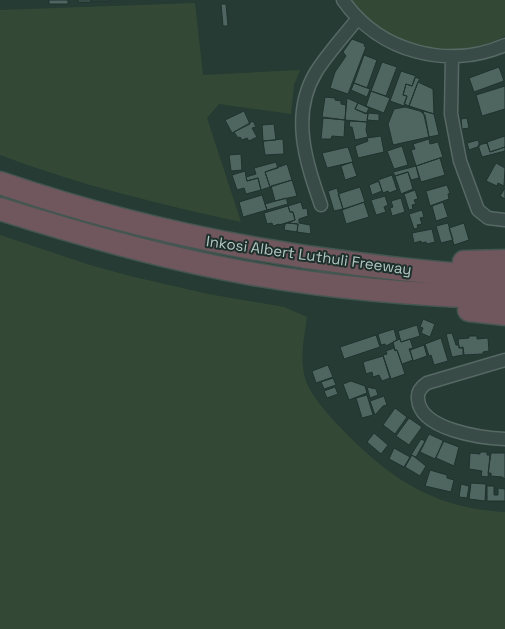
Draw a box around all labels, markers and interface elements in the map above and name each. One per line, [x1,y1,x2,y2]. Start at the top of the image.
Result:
street label: Inkosi Albert Luthuli Freeway [205,231,413,279]

